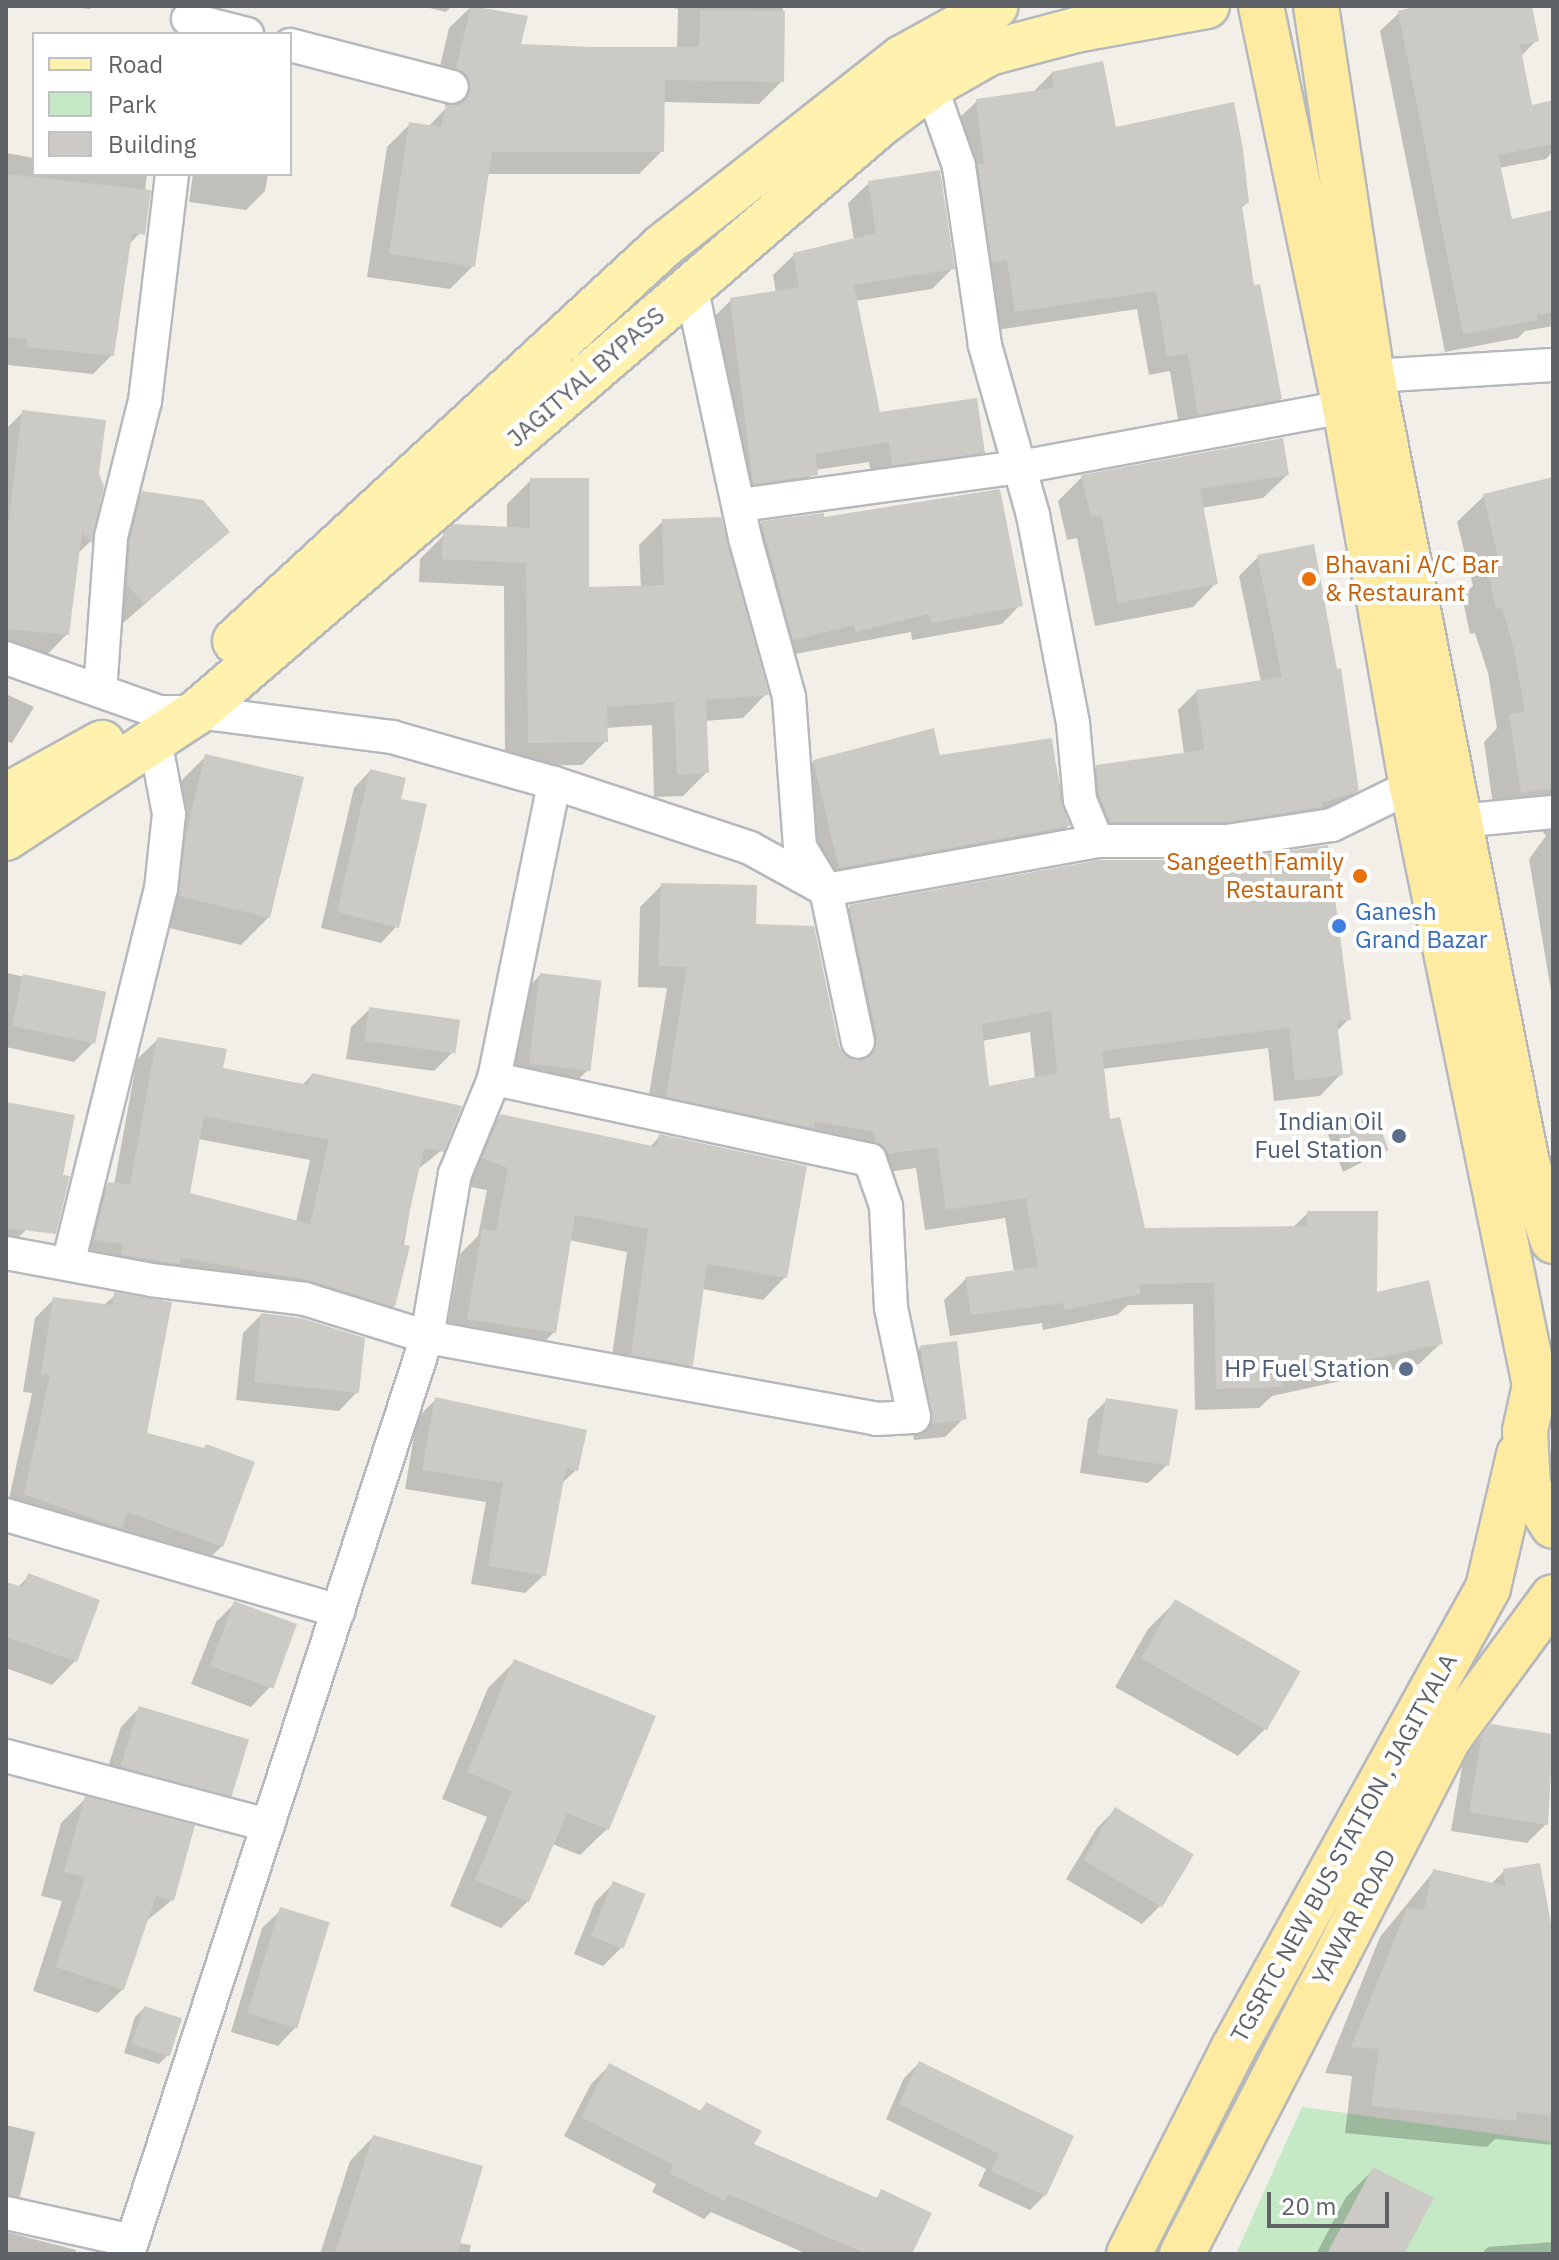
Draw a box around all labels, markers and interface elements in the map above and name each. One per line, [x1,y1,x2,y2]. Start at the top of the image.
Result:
legend [32,32,292,176]
text: Road [108,48,163,80]
text: Park [108,88,157,120]
text: Building [108,128,196,160]
street label: JAGITYAL BYPASS [502,301,670,453]
place label: Bhavani A/C Bar & Restaurant [1325,551,1499,607]
marker: Bhavani A/C Bar & Restaurant [1300,570,1318,588]
place label: Sangeeth Family Restaurant [1167,848,1344,904]
marker: Sangeeth Family Restaurant [1351,867,1369,885]
place label: Ganesh Grand Bazar [1355,898,1488,954]
marker: Ganesh Grand Bazar [1330,917,1348,935]
place label: Indian Oil Fuel Station [1255,1108,1383,1164]
marker: Indian Oil Fuel Station [1390,1127,1408,1145]
place label: HP Fuel Station [1224,1355,1390,1383]
marker: HP Fuel Station [1397,1360,1415,1378]
street label: TGSRTC NEW BUS STATION , JAGITYALA [1225,1649,1463,2047]
street label: YAWAR ROAD [1306,1844,1402,1990]
scale bar [1271,2176,1393,2226]
text: 20 m [1281,2190,1336,2222]

